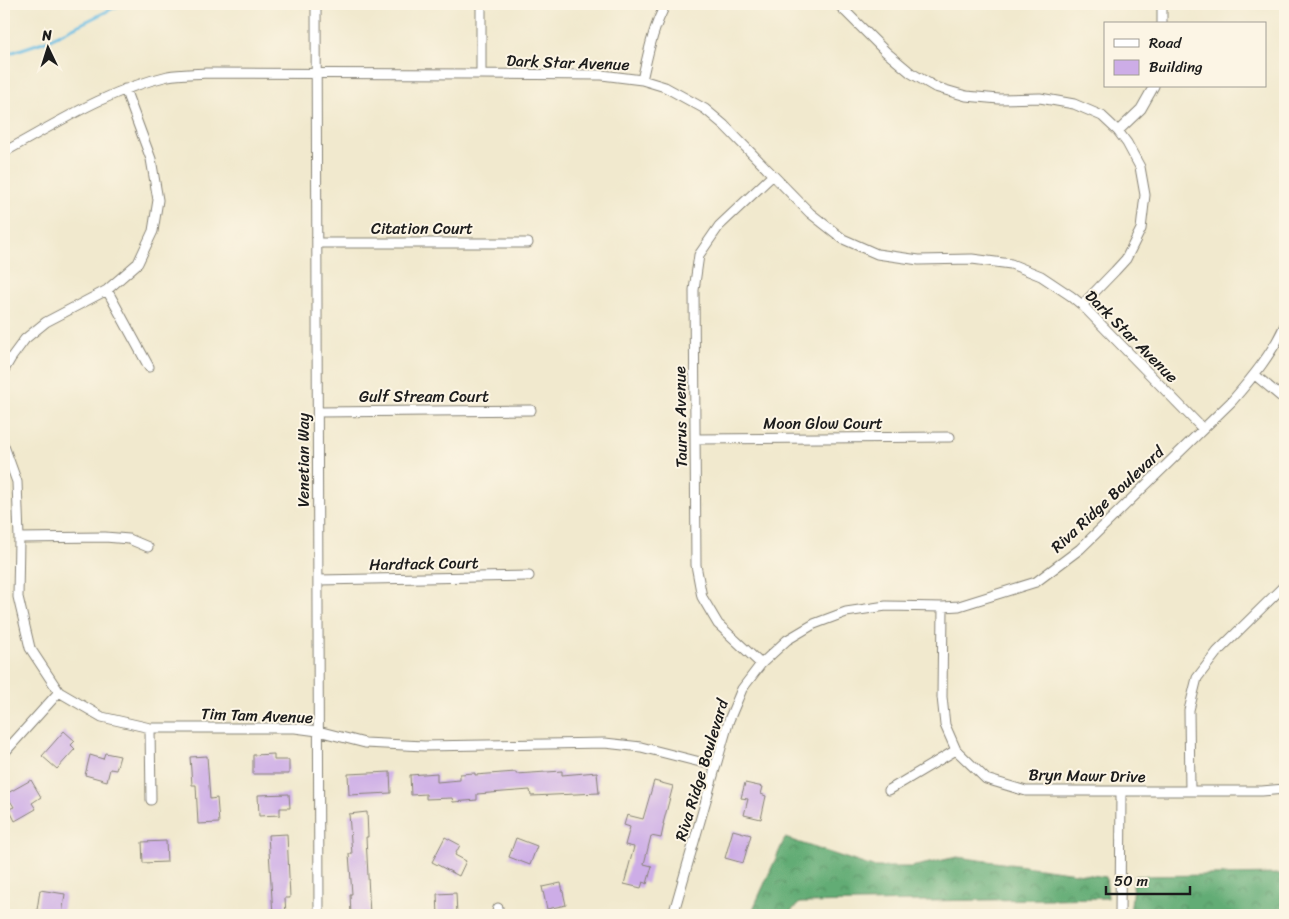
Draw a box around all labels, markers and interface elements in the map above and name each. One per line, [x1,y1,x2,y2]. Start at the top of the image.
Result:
north arrow [22,22,72,72]
legend [1104,22,1266,88]
text: N [40,23,53,48]
text: Road [1149,30,1182,56]
street label: Dark Star Avenue [506,46,630,79]
text: Building [1149,54,1203,80]
street label: Citation Court [371,214,473,243]
street label: Dark Star Avenue [1078,283,1185,390]
street label: Taurus Avenue [665,366,696,468]
street label: Gulf Stream Court [359,382,489,411]
street label: Moon Glow Court [763,409,883,438]
street label: Venetian Way [289,412,318,507]
street label: Riva Ridge Boulevard [1044,438,1172,560]
street label: Hardtack Court [369,548,479,579]
street label: Riva Ridge Boulevard [666,694,737,845]
street label: Tim Tam Avenue [200,699,314,732]
street label: Bryn Mawr Drive [1028,760,1146,791]
scale bar [1106,864,1190,896]
text: 50 m [1114,868,1149,894]

